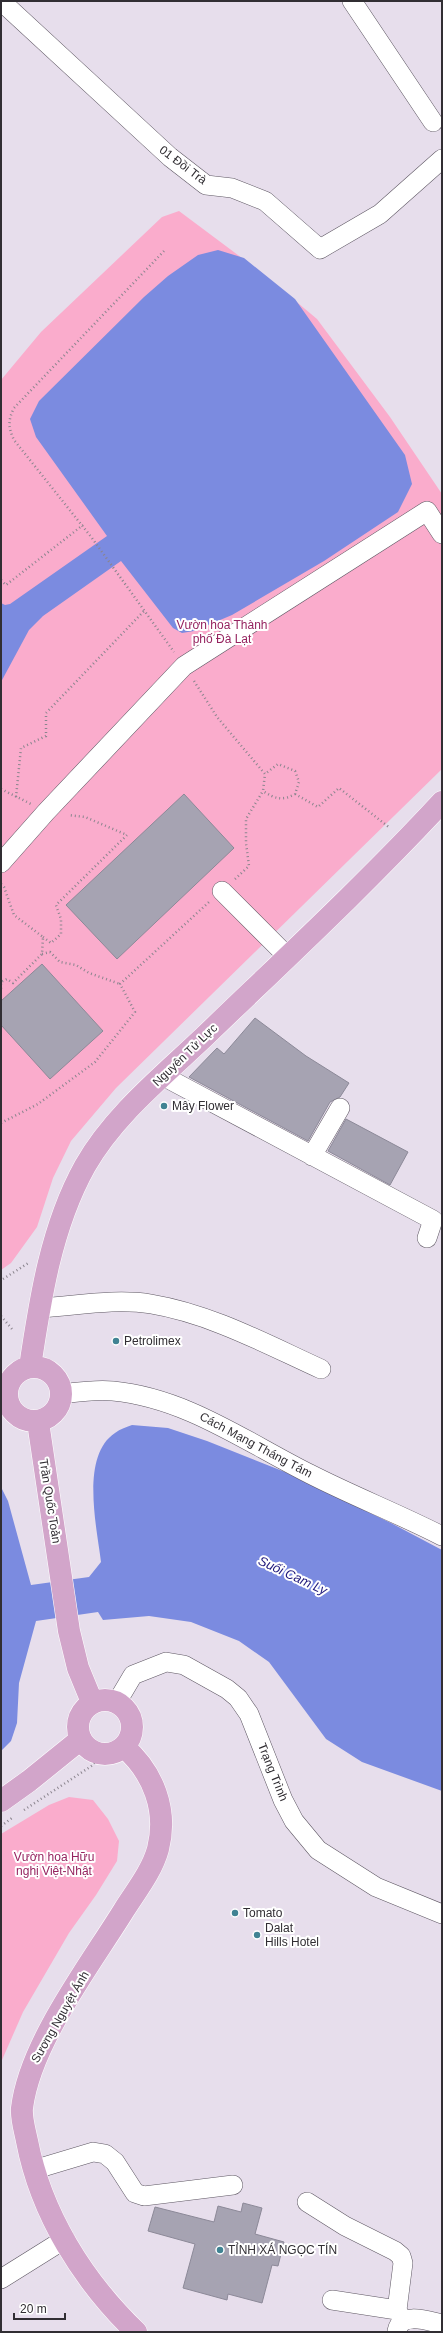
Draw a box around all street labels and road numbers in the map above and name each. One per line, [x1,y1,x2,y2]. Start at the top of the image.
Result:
street label: 01 Đồi Trà [157,143,210,187]
street label: Nguyên Tử Lực [150,1021,220,1089]
street label: Cách Mạng Tháng Tám [197,1409,315,1481]
street label: Trần Quốc Toản [36,1458,64,1544]
street label: Trạng Trình [255,1741,291,1803]
street label: Sương Nguyệt Ánh [27,1968,92,2065]

